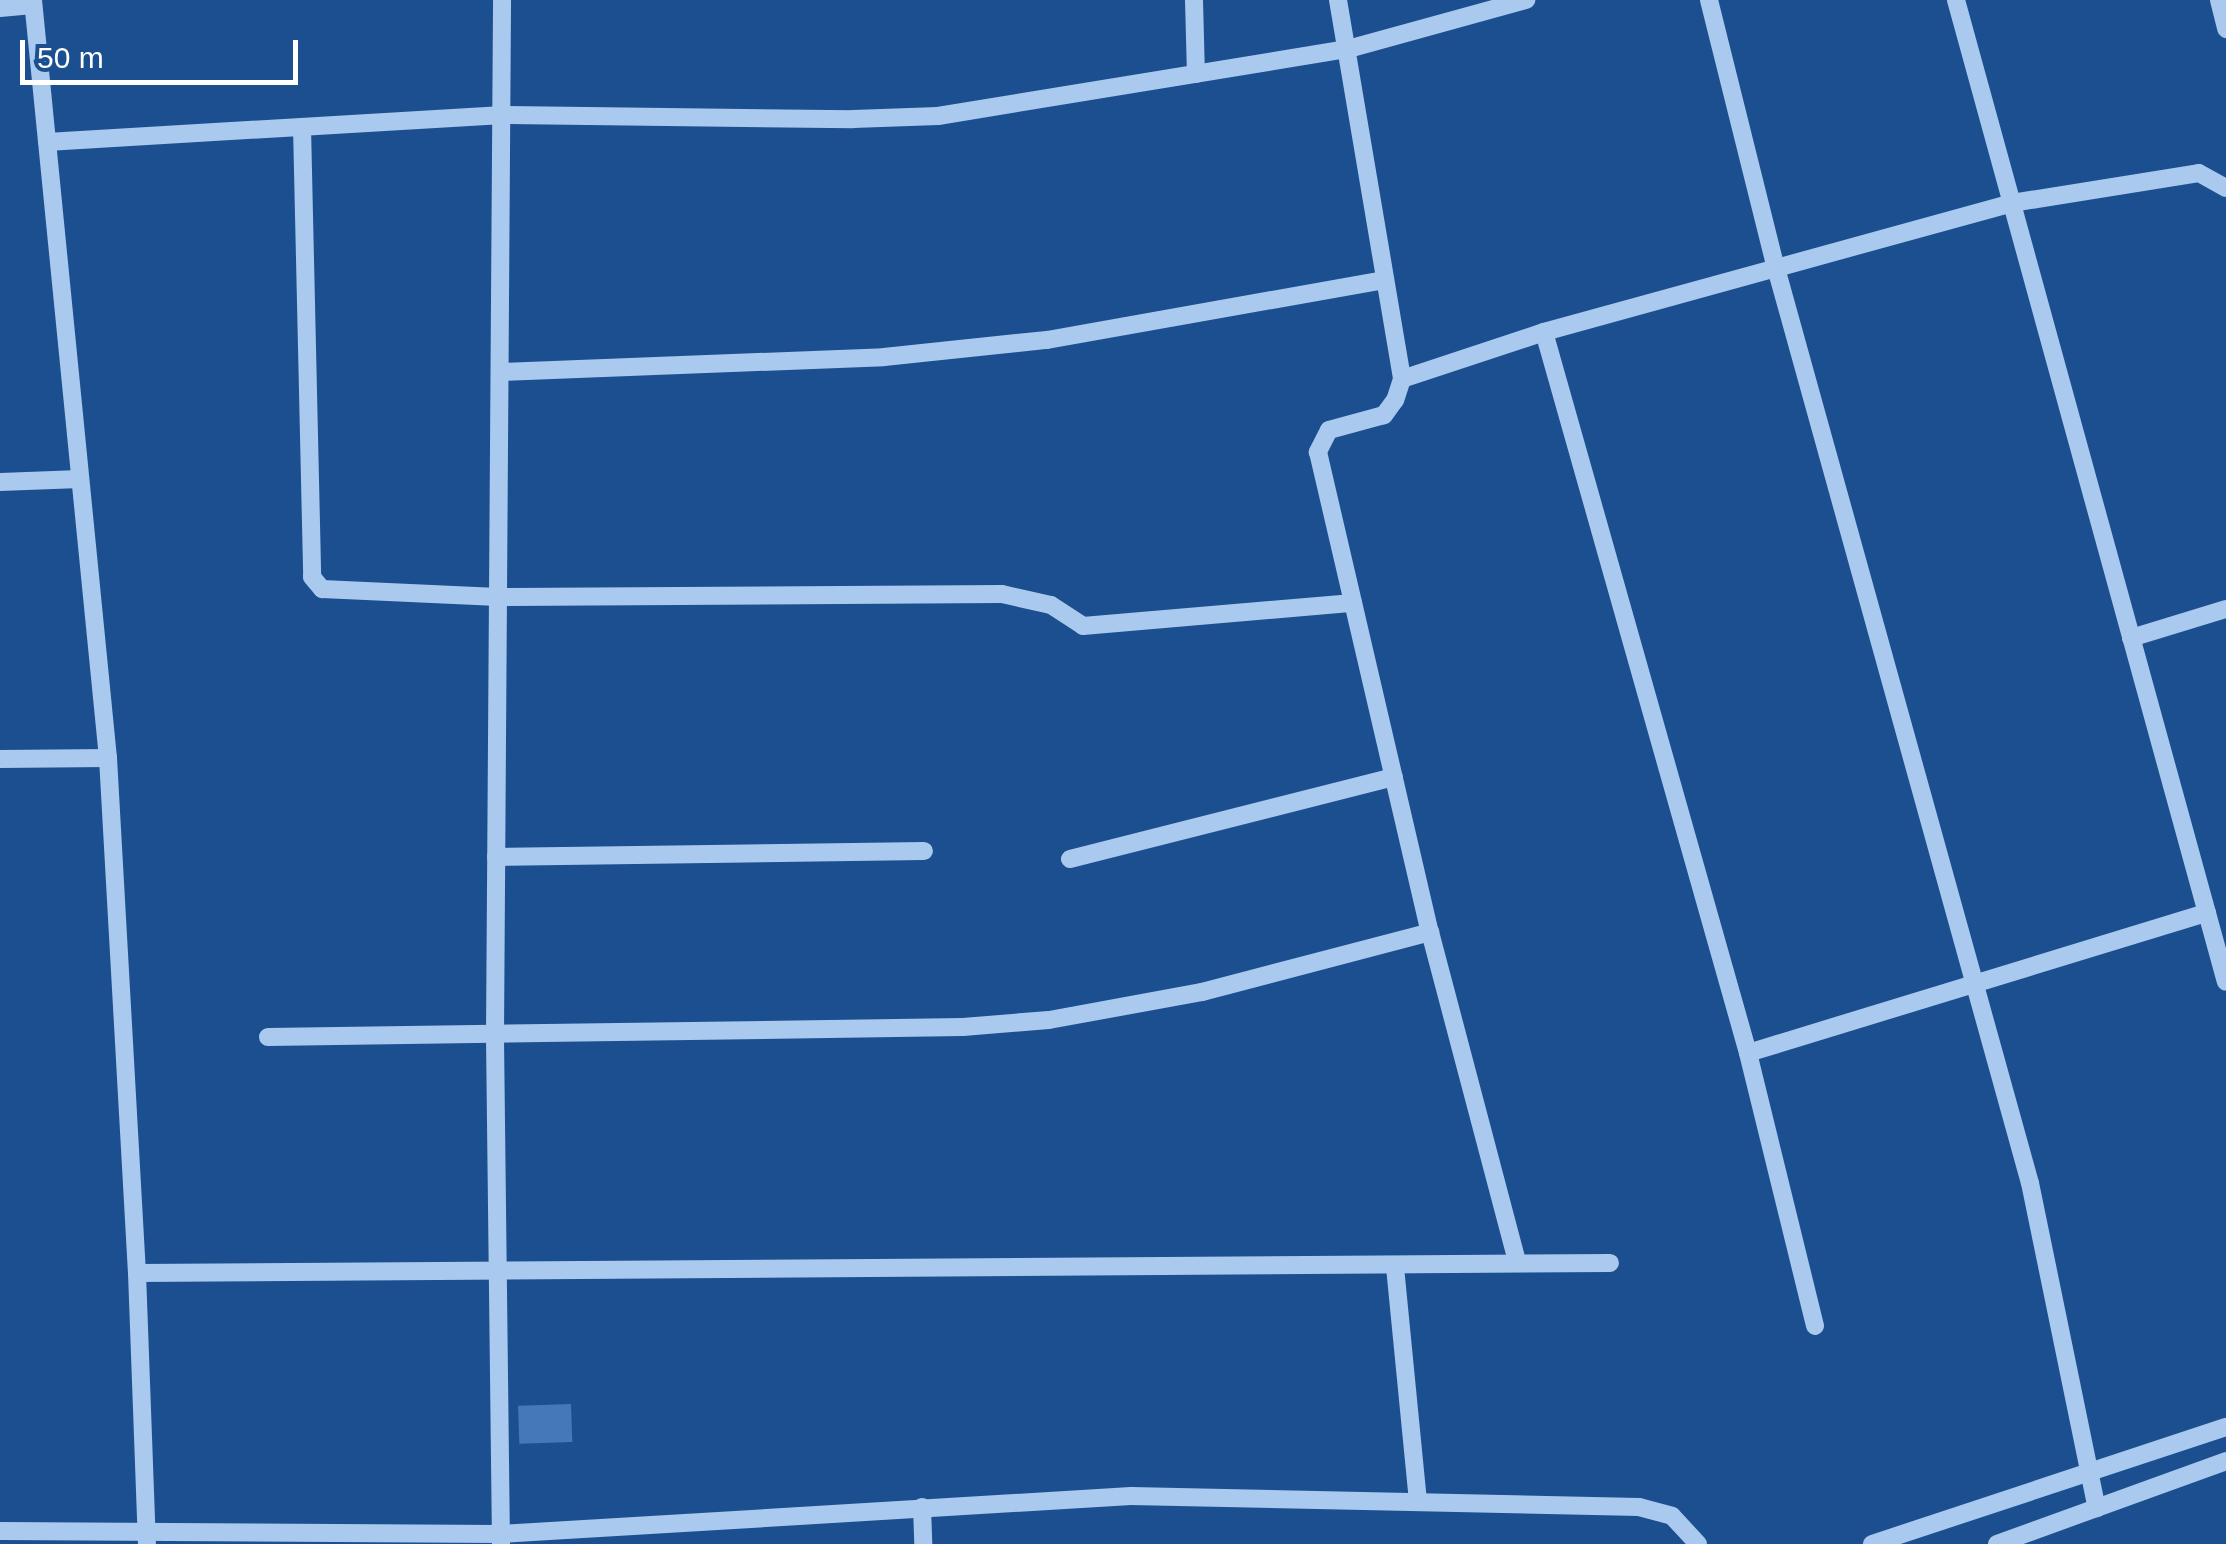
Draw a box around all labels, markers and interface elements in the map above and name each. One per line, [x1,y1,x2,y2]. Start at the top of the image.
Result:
scale bar [25,20,302,82]
text: 50 m [37,41,104,74]

